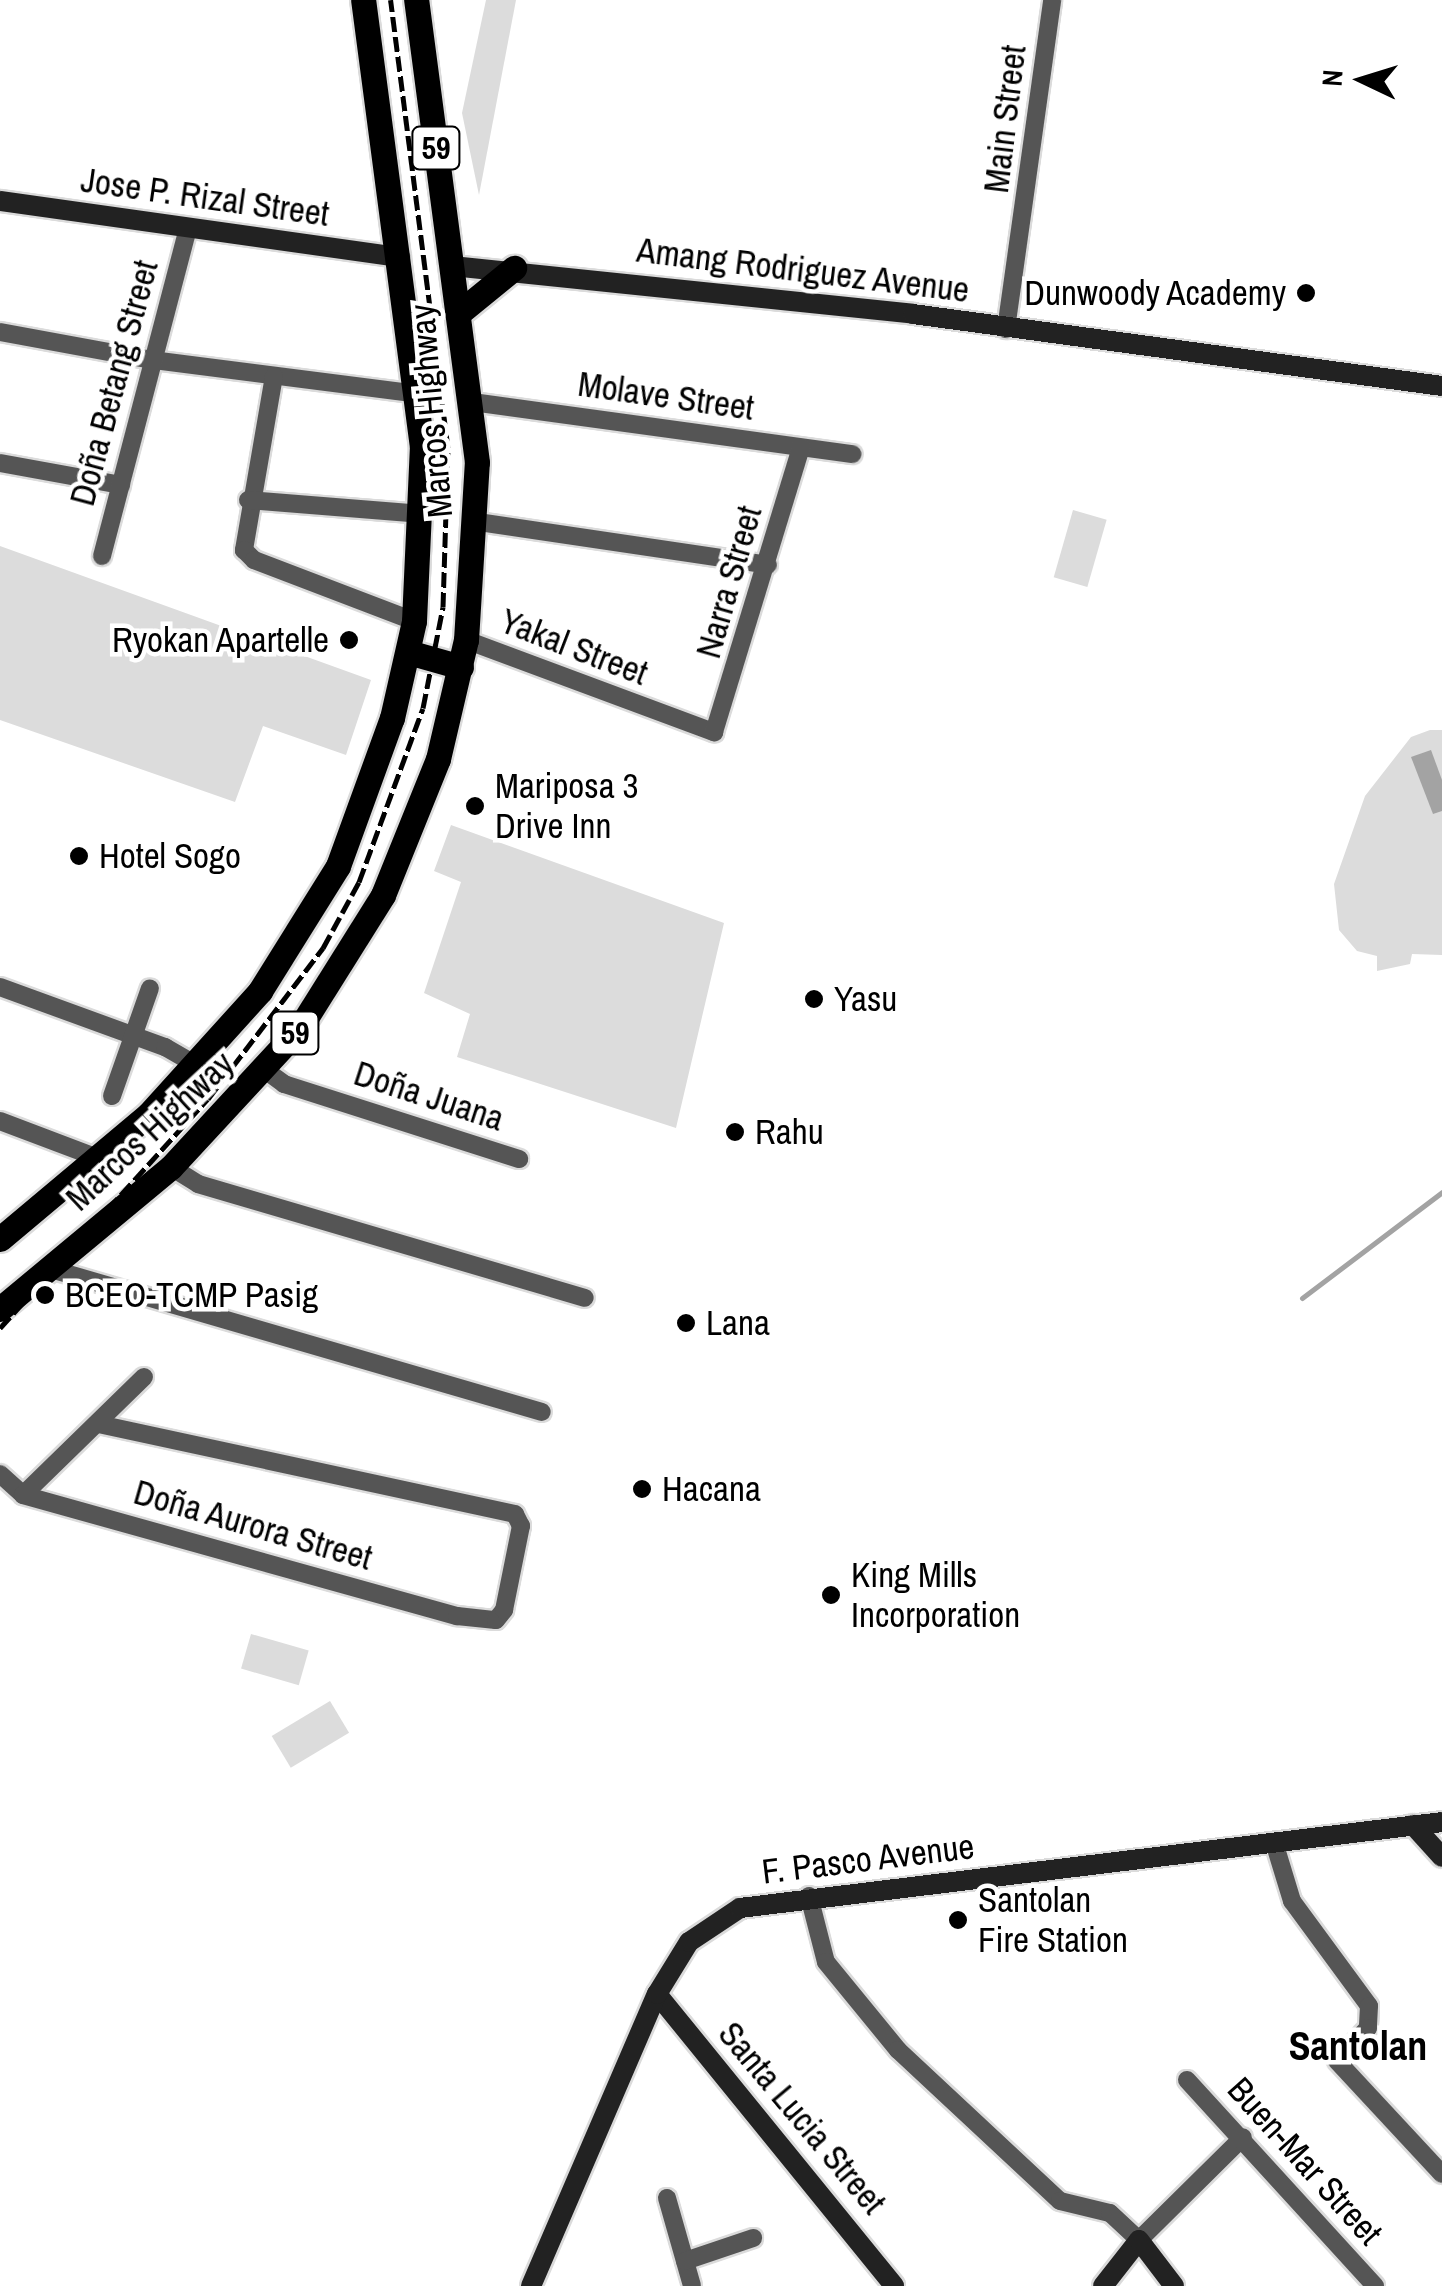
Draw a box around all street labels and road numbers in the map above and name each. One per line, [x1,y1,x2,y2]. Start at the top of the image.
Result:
street label: Main Street [975,43,1035,195]
road number: 59 [411,121,461,175]
street label: Jose P. Rizal Street [78,159,332,235]
street label: Amang Rodriguez Avenue [634,229,972,311]
street label: Doña Betang Street [61,256,167,510]
street label: Marcos Highway [401,303,461,519]
street label: Molave Street [575,363,757,429]
street label: Narra Street [687,501,771,663]
street label: Yakal Street [494,600,654,694]
road number: 59 [270,1006,320,1060]
street label: Marcos Highway [58,1043,242,1219]
street label: Doña Juana [349,1052,509,1140]
street label: Doña Aurora Street [128,1471,378,1579]
street label: F. Pasco Avenue [759,1825,977,1893]
street label: Santa Lucia Street [710,2013,894,2223]
street label: Buen-Mar Street [1219,2069,1391,2253]

